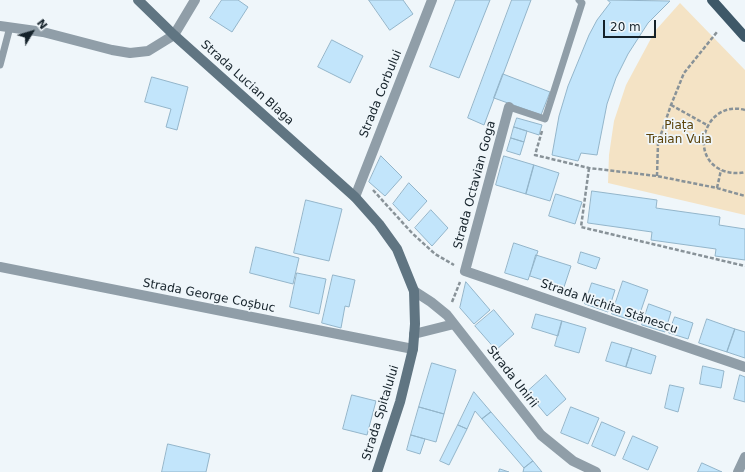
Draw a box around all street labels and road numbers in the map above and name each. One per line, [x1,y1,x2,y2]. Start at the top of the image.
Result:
street label: Strada Lucian Blaga [198,37,296,129]
street label: Strada Corbului [357,48,405,140]
street label: Strada Octavian Goga [451,119,499,251]
street label: Strada George Coșbuc [141,276,277,316]
street label: Strada Nichita Stănescu [538,277,680,337]
street label: Strada Unirii [483,343,541,411]
street label: Strada Spitalului [360,363,402,463]

